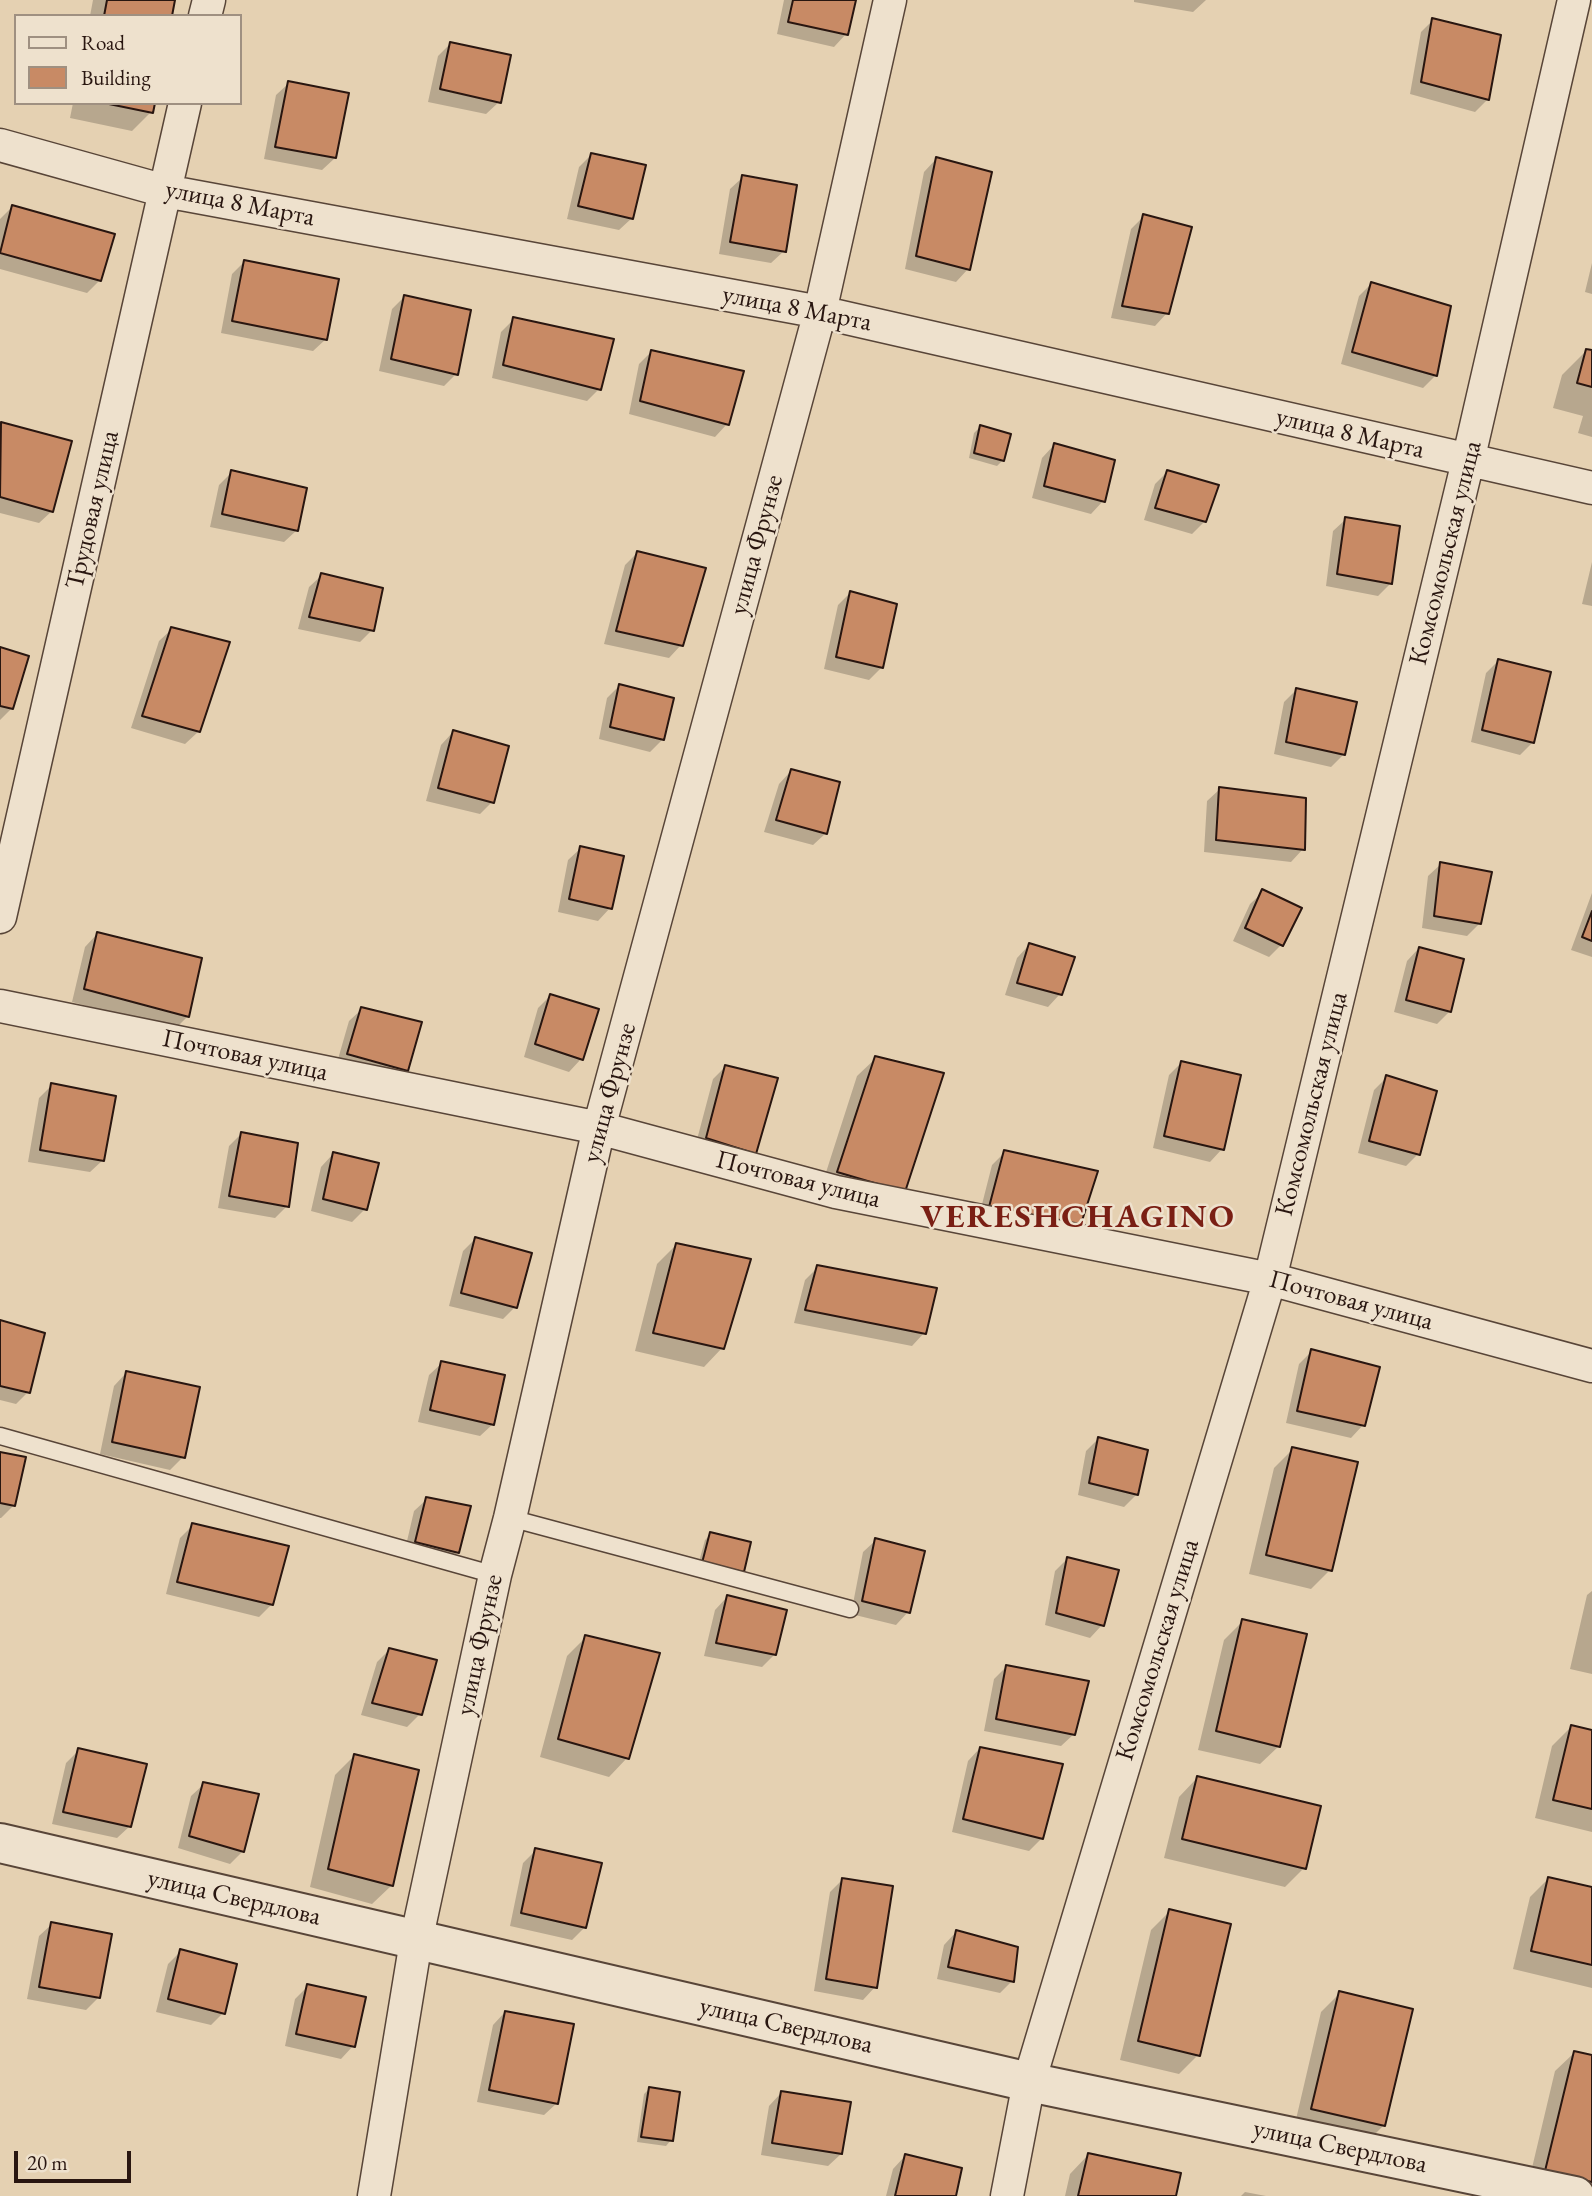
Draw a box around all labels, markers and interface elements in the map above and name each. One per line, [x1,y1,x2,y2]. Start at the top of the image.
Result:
legend [14,14,242,105]
text: Road [81,29,125,56]
text: Building [81,64,151,91]
street label: улица 8 Марта [163,174,317,234]
street label: улица 8 Марта [720,279,874,339]
street label: улица 8 Марта [1273,402,1427,466]
street label: Трудовая улица [60,428,126,592]
street label: Комсомольская улица [1403,438,1489,668]
street label: улица Фрунзе [723,472,791,618]
street label: Комсомольская улица [1269,989,1355,1219]
street label: улица Фрунзе [576,1020,644,1166]
street label: Почтовая улица [159,1023,331,1089]
street label: Почтовая улица [712,1144,884,1216]
district label: VERESHCHAGINO [922,1198,1234,1238]
street label: Почтовая улица [1266,1264,1436,1338]
street label: Комсомольская улица [1109,1536,1207,1764]
street label: улица Фрунзе [450,1572,510,1718]
street label: улица Свердлова [144,1863,324,1933]
street label: улица Свердлова [696,1991,876,2061]
street label: улица Свердлова [1250,2113,1430,2181]
scale bar [18,2136,135,2180]
text: 20 m [27,2149,68,2176]

